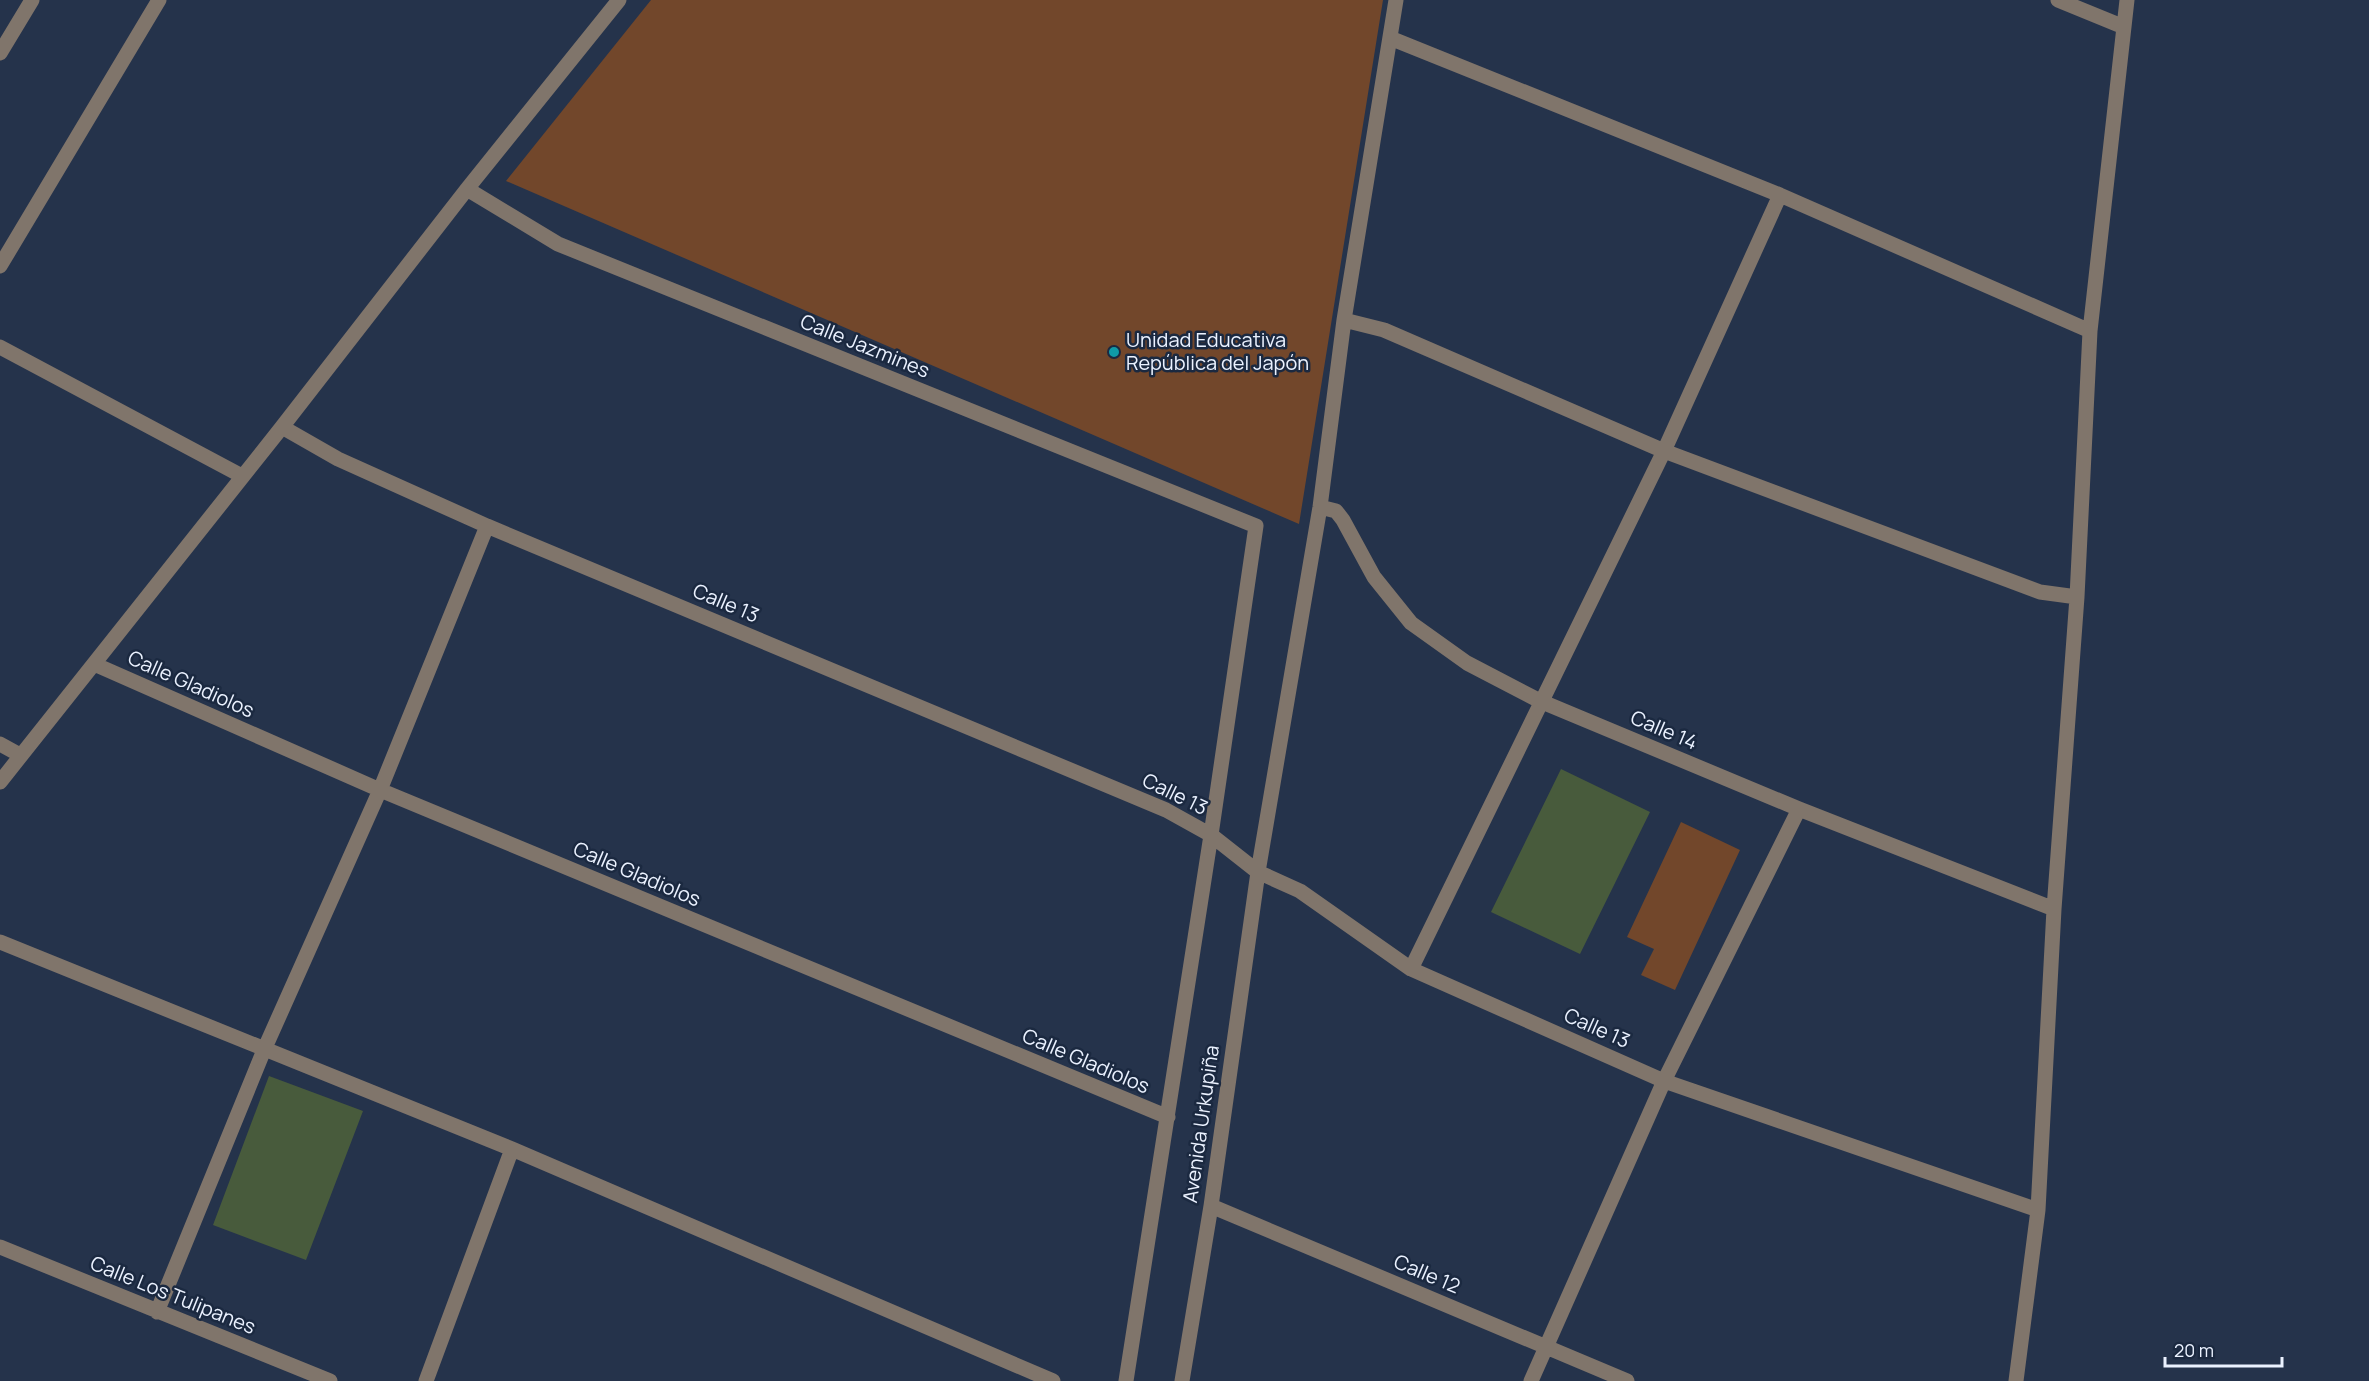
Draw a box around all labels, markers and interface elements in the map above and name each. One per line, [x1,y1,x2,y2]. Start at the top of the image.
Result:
street label: Calle Jazmines [797,307,934,384]
place label: Unidad Educativa República del Japón [1126,326,1309,376]
marker: Unidad Educativa República del Japón [1107,345,1121,359]
street label: Calle 13 [689,577,763,629]
street label: Calle Gladiolos [124,644,259,723]
street label: Calle 14 [1627,703,1702,756]
street label: Calle 13 [1138,766,1212,821]
street label: Calle Gladiolos [570,835,705,912]
street label: Calle 13 [1560,1001,1634,1054]
street label: Calle Gladiolos [1019,1022,1154,1099]
street label: Avenida Urkupiña [1176,1043,1225,1205]
street label: Calle 12 [1390,1248,1465,1300]
street label: Calle Los Tulipanes [87,1249,260,1340]
scale bar [2165,1330,2282,1368]
text: 20 m [2174,1338,2214,1362]

